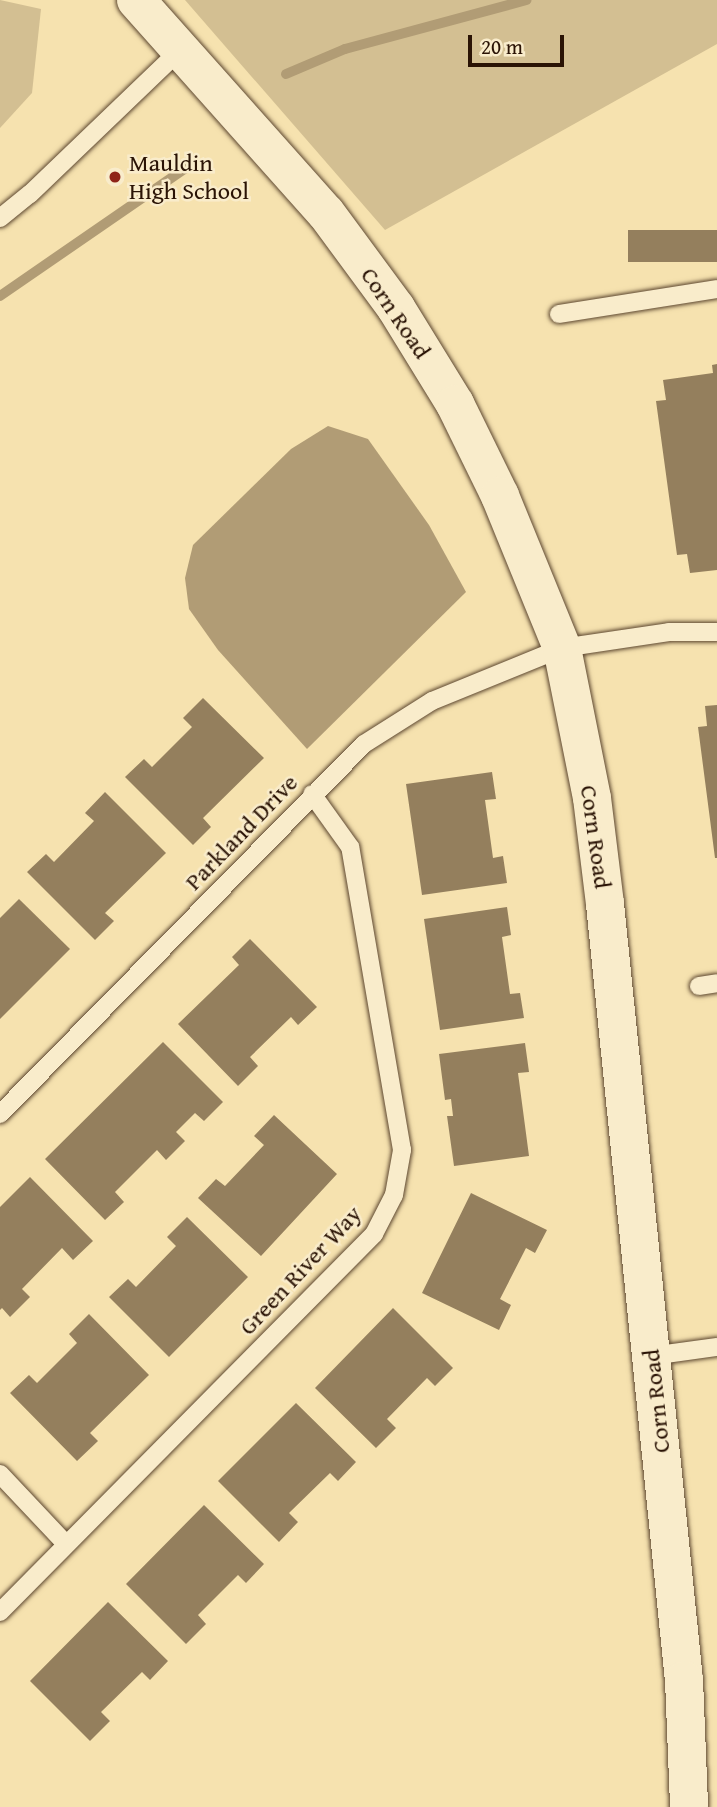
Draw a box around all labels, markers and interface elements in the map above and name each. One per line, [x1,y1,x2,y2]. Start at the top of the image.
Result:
scale bar [472,21,568,65]
text: 20 m [481,31,523,62]
place label: Mauldin High School [129,149,249,205]
marker: Mauldin High School [107,169,123,185]
street label: Corn Road [355,262,437,364]
street label: Parkland Drive [179,768,303,896]
street label: Corn Road [574,783,618,891]
street label: Green River Way [233,1199,367,1341]
street label: Corn Road [636,1348,676,1454]

